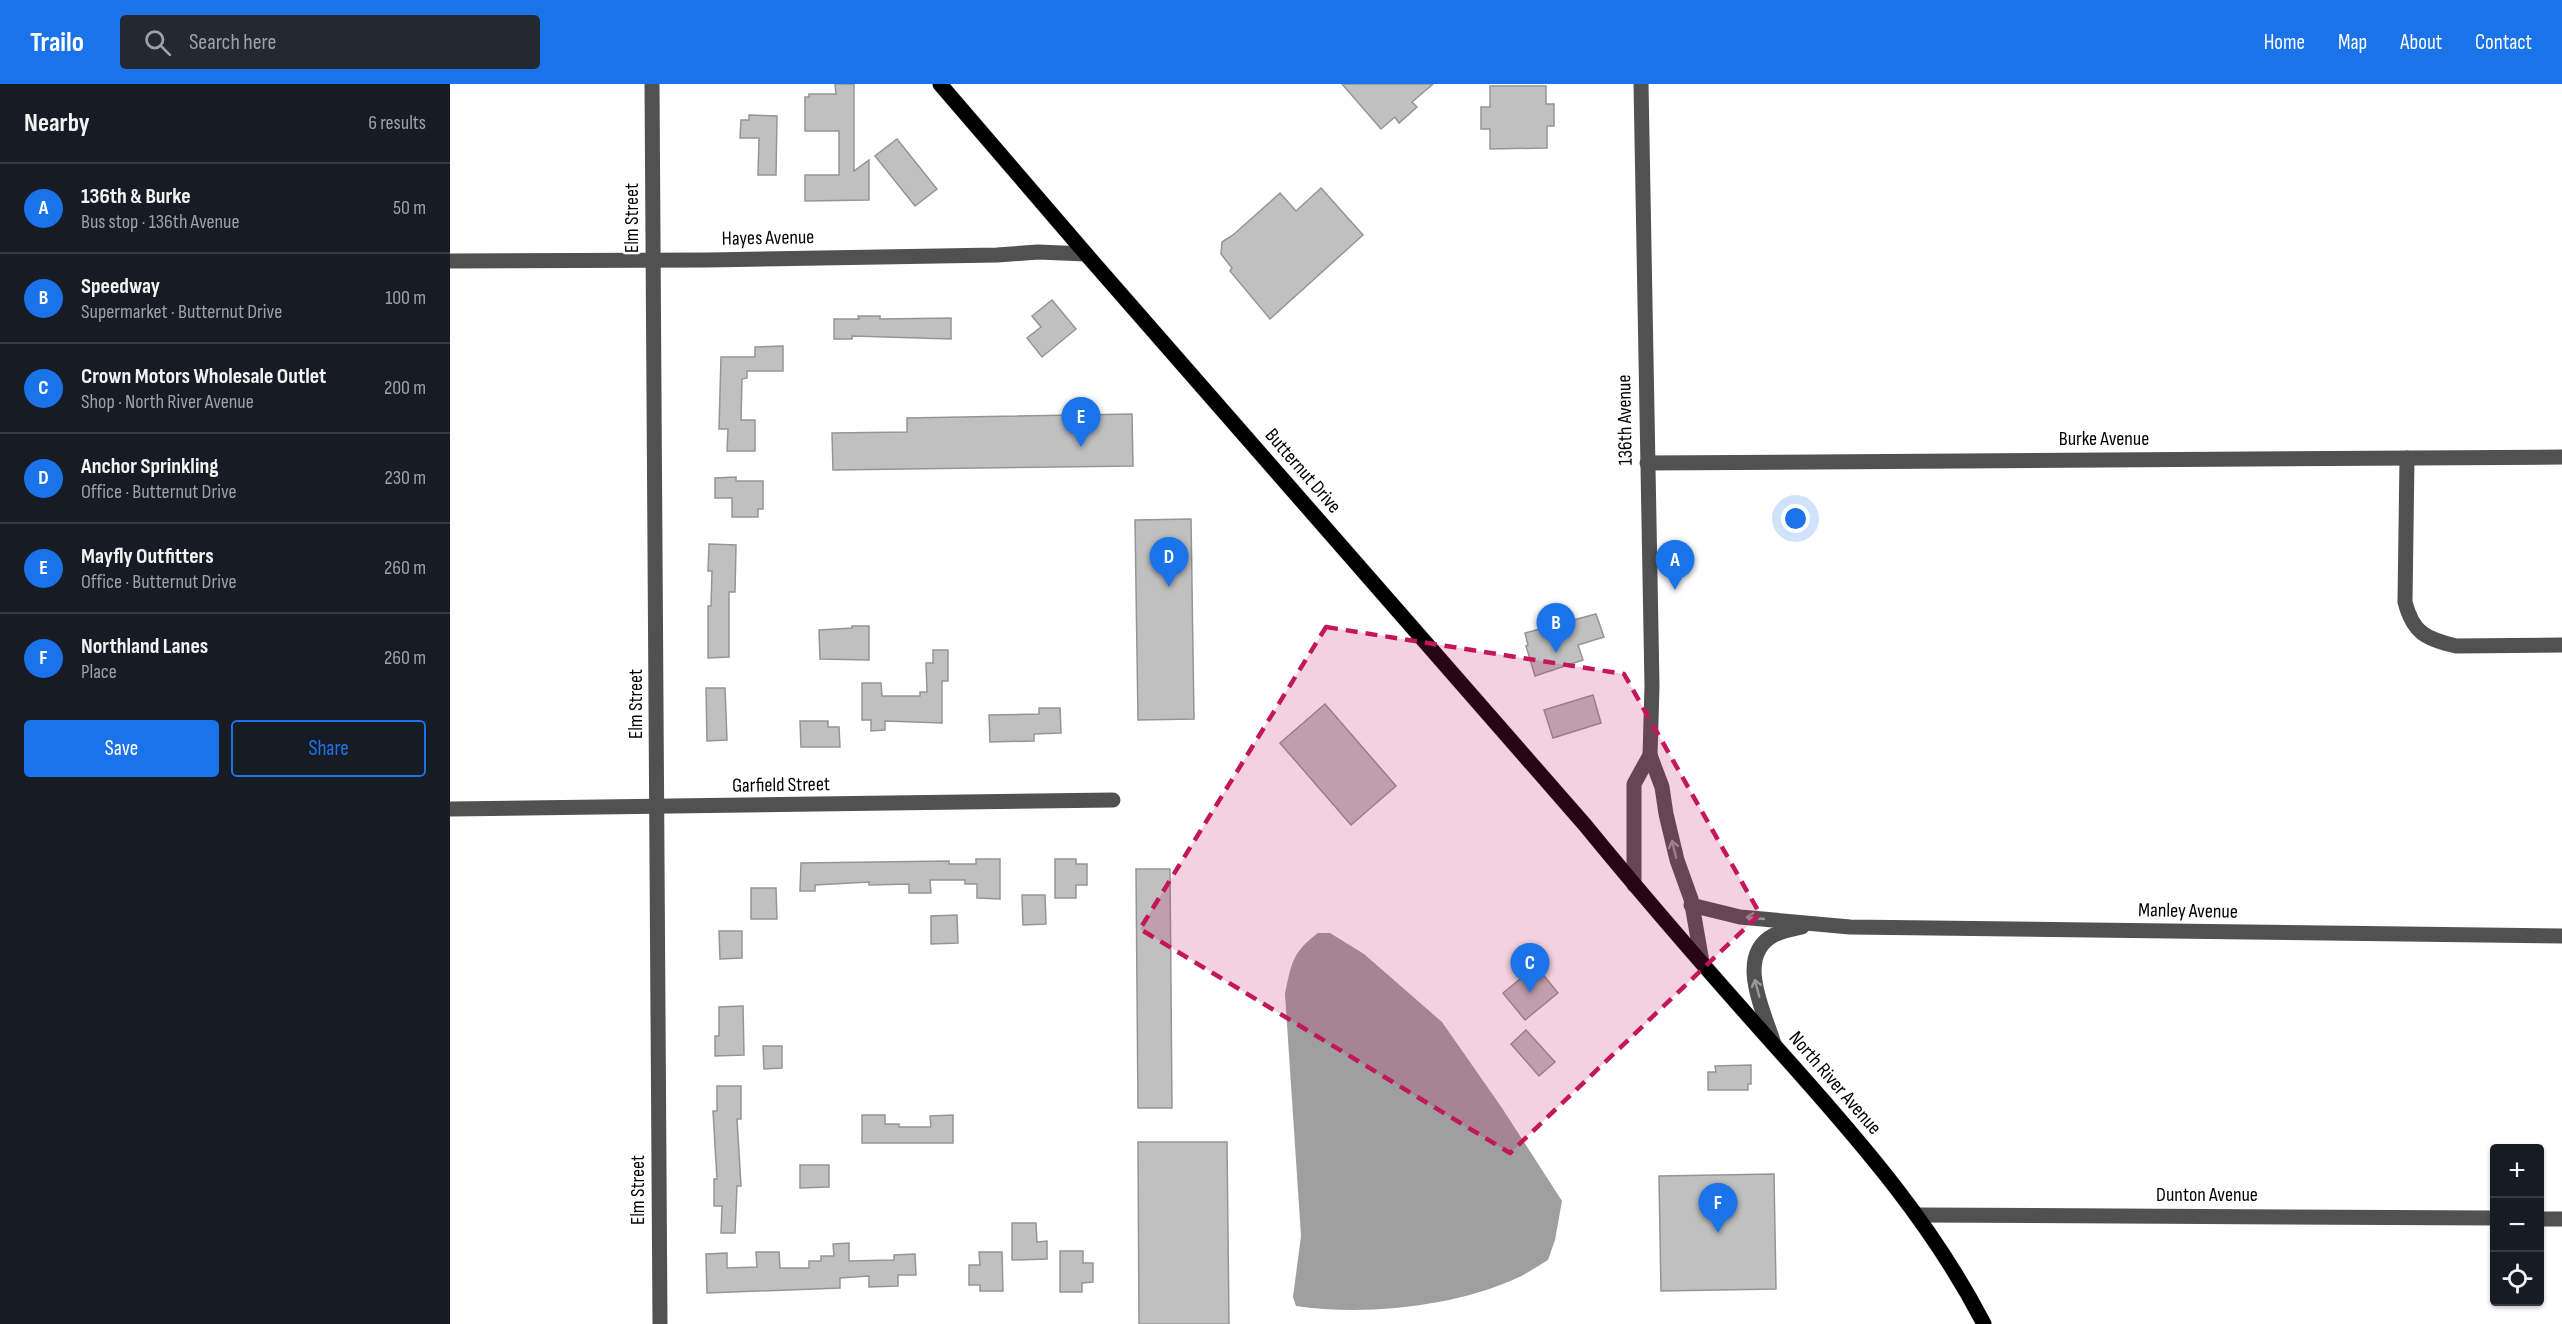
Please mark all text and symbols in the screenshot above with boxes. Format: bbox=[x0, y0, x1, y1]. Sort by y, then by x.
search box bbox=[120, 15, 540, 69]
text: Trailo bbox=[30, 26, 84, 59]
icon: search bbox=[141, 26, 174, 59]
text: Search here bbox=[189, 29, 276, 56]
text: Home bbox=[2264, 30, 2305, 55]
text: Map bbox=[2338, 30, 2367, 55]
text: About bbox=[2400, 30, 2442, 55]
text: Contact bbox=[2475, 30, 2532, 55]
text: Nearby bbox=[24, 108, 90, 139]
text: 6 results bbox=[368, 111, 426, 135]
text: 136th & Burke bbox=[81, 183, 191, 210]
street label: Elm Street bbox=[620, 183, 644, 253]
text: A bbox=[39, 196, 48, 220]
text: 50 m bbox=[393, 196, 426, 220]
text: Bus stop · 136th Avenue bbox=[81, 210, 240, 234]
street label: Hayes Avenue bbox=[722, 225, 814, 251]
text: Speedway bbox=[81, 273, 160, 300]
text: B bbox=[39, 286, 48, 310]
text: 100 m bbox=[385, 286, 426, 310]
text: Supermarket · Butternut Drive bbox=[81, 300, 282, 324]
text: Crown Motors Wholesale Outlet bbox=[81, 363, 326, 390]
street label: 136th Avenue bbox=[1612, 374, 1638, 466]
text: C bbox=[38, 376, 49, 400]
text: 200 m bbox=[384, 376, 426, 400]
text: Shop · North River Avenue bbox=[81, 390, 254, 414]
pin: E bbox=[1062, 398, 1100, 447]
street label: Butternut Drive bbox=[1260, 424, 1346, 518]
street label: Burke Avenue bbox=[2059, 427, 2149, 451]
text: Anchor Sprinkling bbox=[81, 453, 219, 480]
text: D bbox=[38, 466, 49, 490]
text: 230 m bbox=[384, 466, 426, 490]
text: Office · Butternut Drive bbox=[81, 480, 237, 504]
your location bbox=[1781, 504, 1810, 533]
pin: D bbox=[1150, 538, 1188, 587]
pin: A bbox=[1656, 540, 1694, 590]
text: Mayfly Outfitters bbox=[81, 543, 214, 570]
text: E bbox=[39, 556, 48, 580]
text: 260 m bbox=[384, 556, 426, 580]
text: Office · Butternut Drive bbox=[81, 570, 237, 594]
pin: B bbox=[1536, 604, 1576, 653]
text: Northland Lanes bbox=[81, 633, 208, 660]
text: F bbox=[39, 646, 48, 670]
text: 260 m bbox=[384, 646, 426, 670]
text: Place bbox=[81, 660, 117, 684]
street label: Elm Street bbox=[624, 669, 648, 739]
button: Save bbox=[24, 720, 219, 777]
button: Share bbox=[231, 720, 426, 777]
street label: Garfield Street bbox=[732, 772, 830, 798]
one-way arrow bbox=[1668, 839, 1680, 858]
street label: Manley Avenue bbox=[2138, 898, 2238, 924]
one-way arrow bbox=[1746, 912, 1766, 923]
pin: C bbox=[1510, 944, 1550, 993]
one-way arrow bbox=[1751, 979, 1763, 998]
street label: North River Avenue bbox=[1784, 1027, 1886, 1139]
map controls bbox=[2490, 1144, 2544, 1306]
button: + bbox=[2490, 1144, 2544, 1198]
street label: Elm Street bbox=[626, 1155, 650, 1225]
street label: Dunton Avenue bbox=[2156, 1183, 2258, 1207]
pin: F bbox=[1698, 1184, 1738, 1233]
button: − bbox=[2490, 1198, 2544, 1252]
button: locate bbox=[2490, 1252, 2544, 1306]

